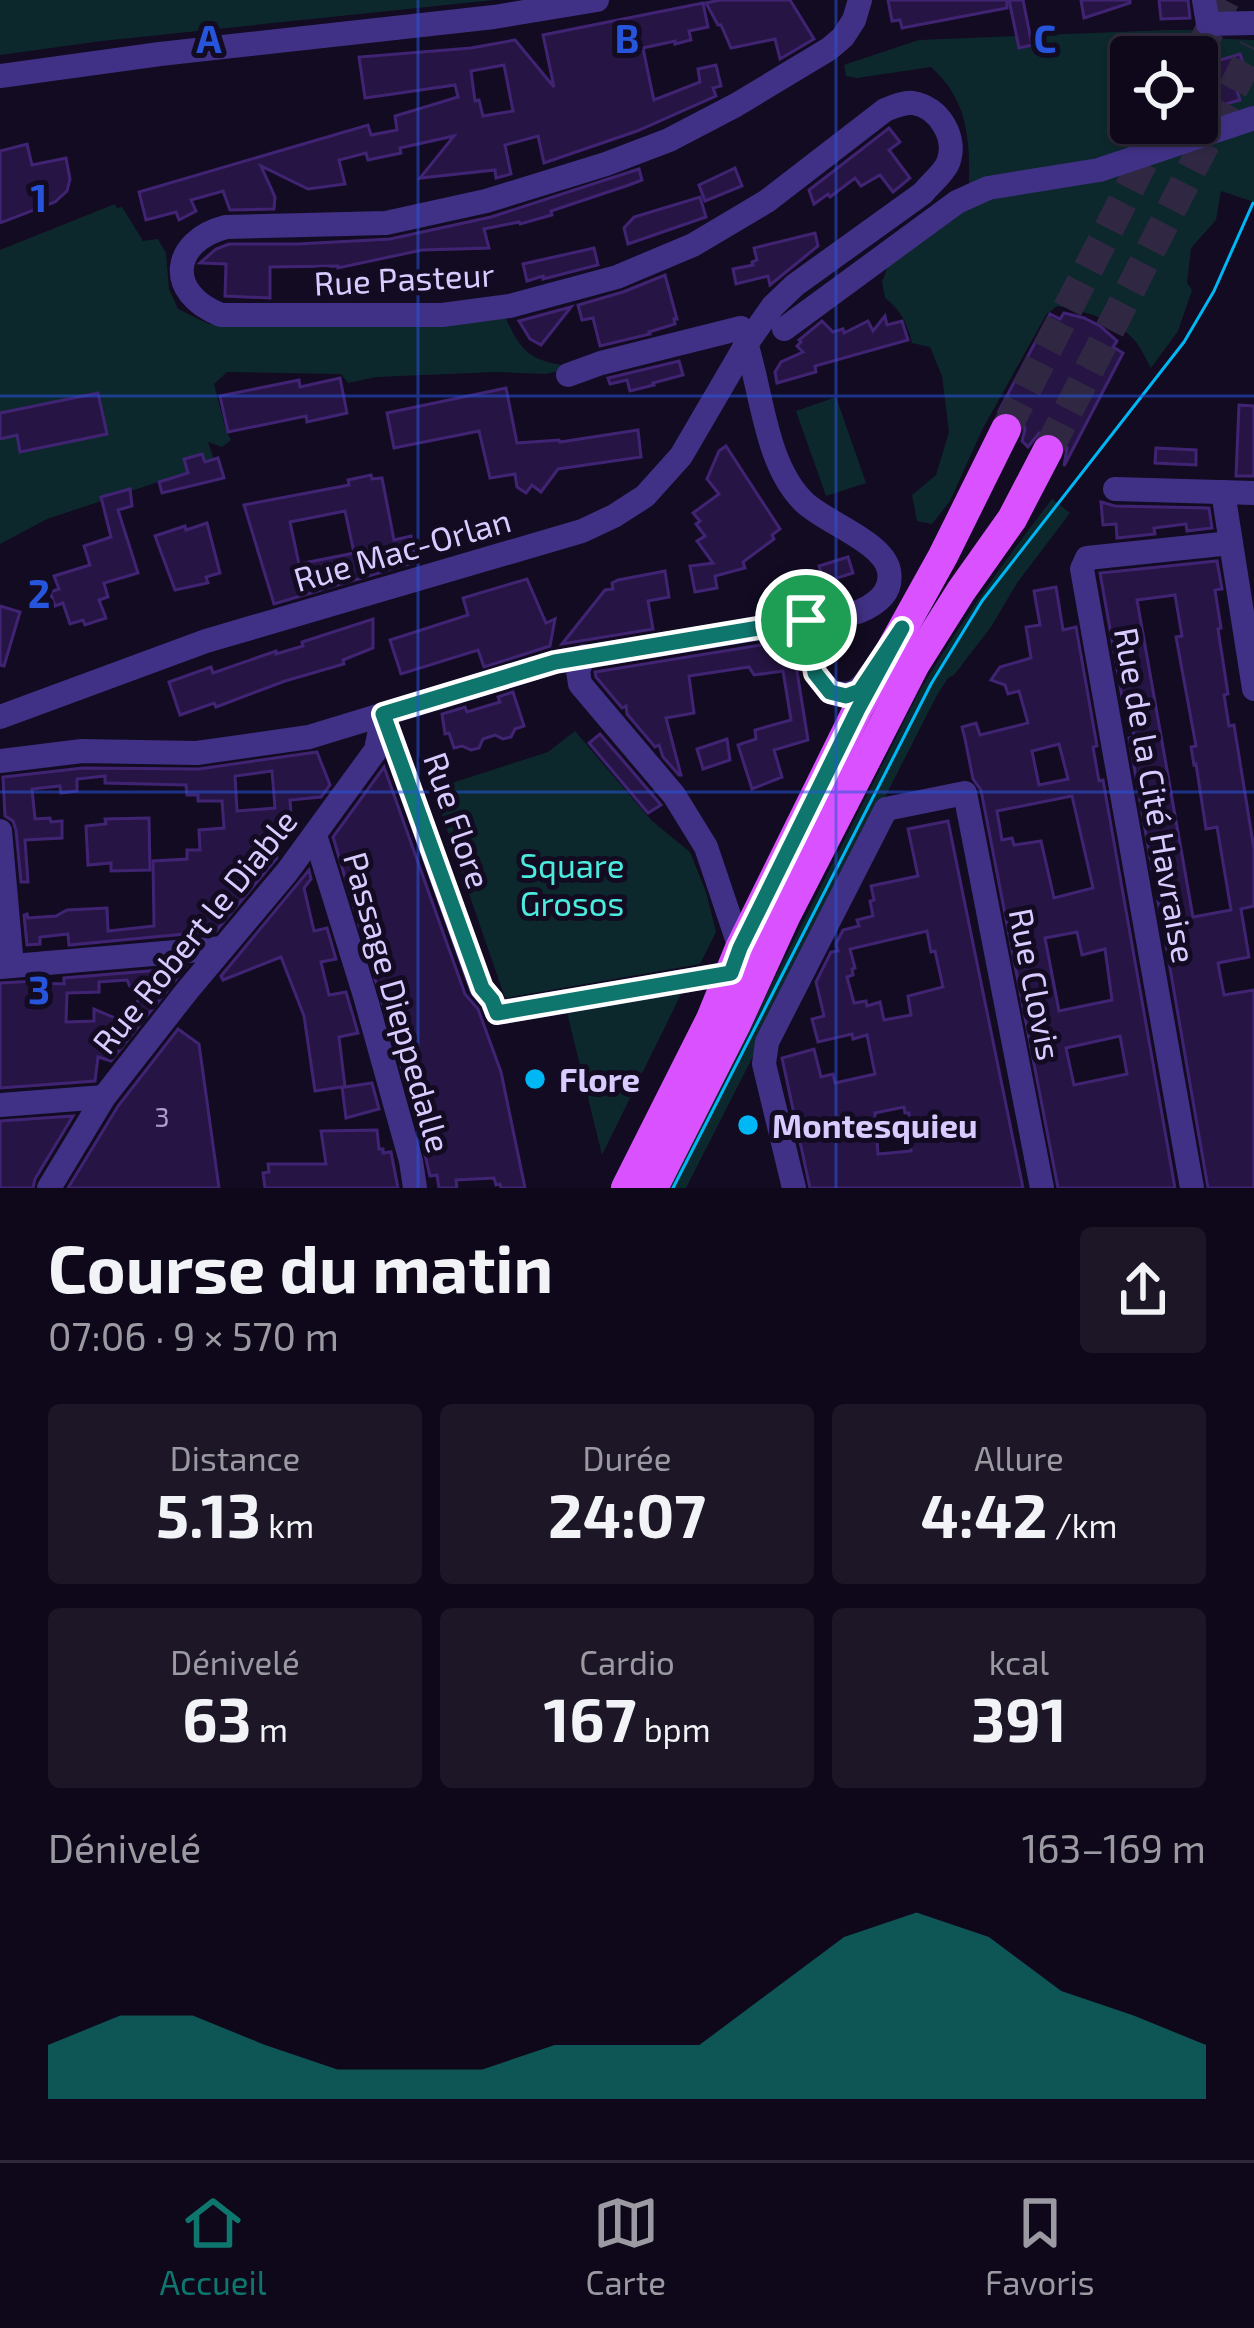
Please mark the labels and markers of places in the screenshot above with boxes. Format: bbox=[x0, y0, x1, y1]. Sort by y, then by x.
pin bbox=[755, 569, 857, 671]
place label: Flore bbox=[559, 1059, 640, 1099]
marker: Flore bbox=[522, 1066, 548, 1092]
place label: Montesquieu bbox=[772, 1105, 978, 1145]
marker: Montesquieu bbox=[735, 1112, 761, 1138]

